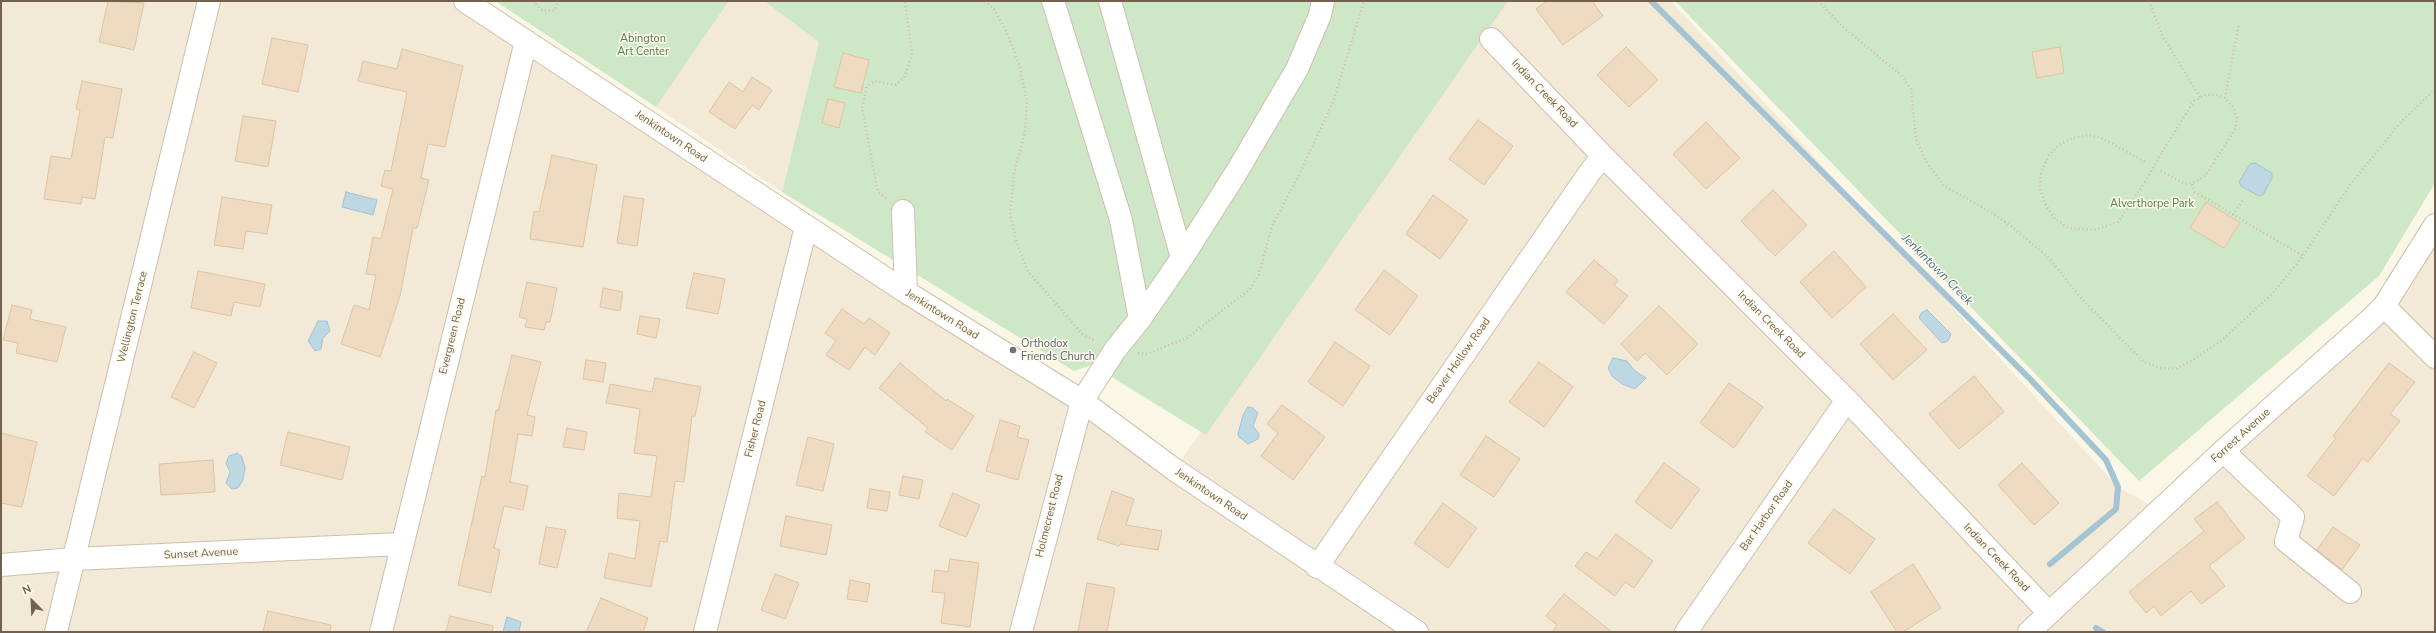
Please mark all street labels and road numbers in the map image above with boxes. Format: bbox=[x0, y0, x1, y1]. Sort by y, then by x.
street label: Indian Creek Road bbox=[1508, 57, 1580, 131]
street label: Jenkintown Road bbox=[633, 108, 709, 166]
street label: Wellington Terrace bbox=[115, 270, 151, 364]
street label: Jenkintown Road bbox=[903, 287, 981, 343]
street label: Indian Creek Road bbox=[1735, 289, 1807, 361]
street label: Evergreen Road bbox=[437, 296, 469, 376]
street label: Beaver Hollow Road bbox=[1424, 315, 1494, 407]
street label: Fisher Road bbox=[743, 399, 769, 459]
street label: Forrest Avenue bbox=[2209, 406, 2273, 466]
street label: Jenkintown Road bbox=[1173, 466, 1249, 524]
street label: Holmecrest Road bbox=[1033, 473, 1067, 559]
street label: Bar Harbor Road bbox=[1738, 478, 1796, 554]
street label: Indian Creek Road bbox=[1960, 521, 2032, 595]
street label: Sunset Avenue bbox=[163, 545, 239, 563]

